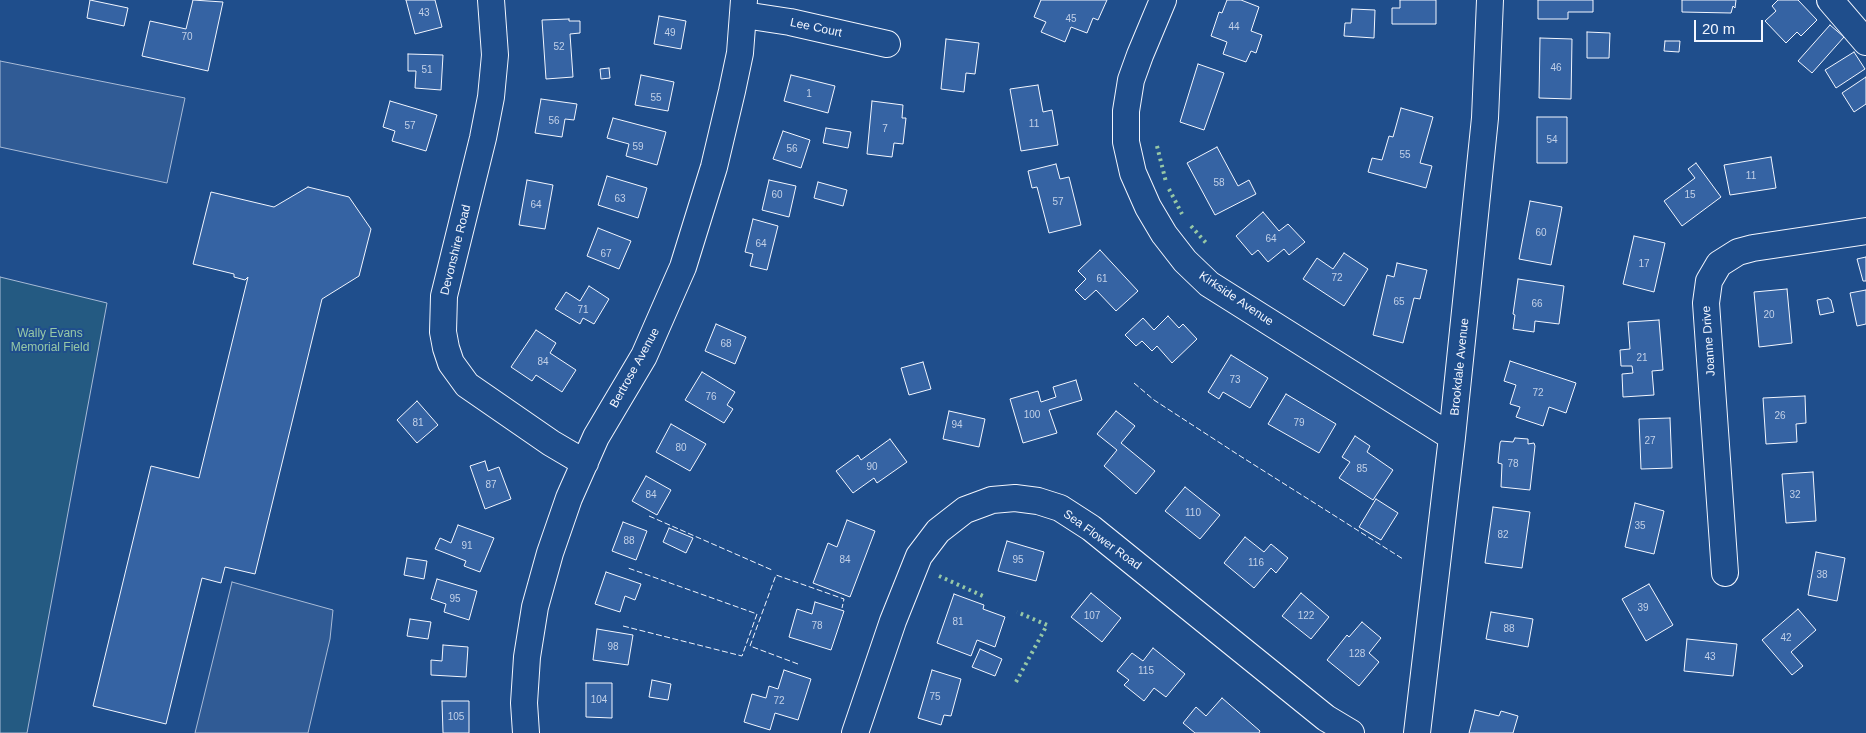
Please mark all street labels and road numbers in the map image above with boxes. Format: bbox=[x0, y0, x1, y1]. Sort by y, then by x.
street label: Lee Court bbox=[789, 15, 843, 41]
street label: Devonshire Road bbox=[438, 203, 474, 297]
street label: Kirkside Avenue bbox=[1196, 269, 1276, 329]
street label: Joanne Drive bbox=[1699, 305, 1719, 377]
street label: Brookdale Avenue bbox=[1448, 318, 1472, 416]
street label: Bertrose Avenue bbox=[607, 326, 663, 410]
street label: Sea Flower Road bbox=[1060, 507, 1144, 573]

